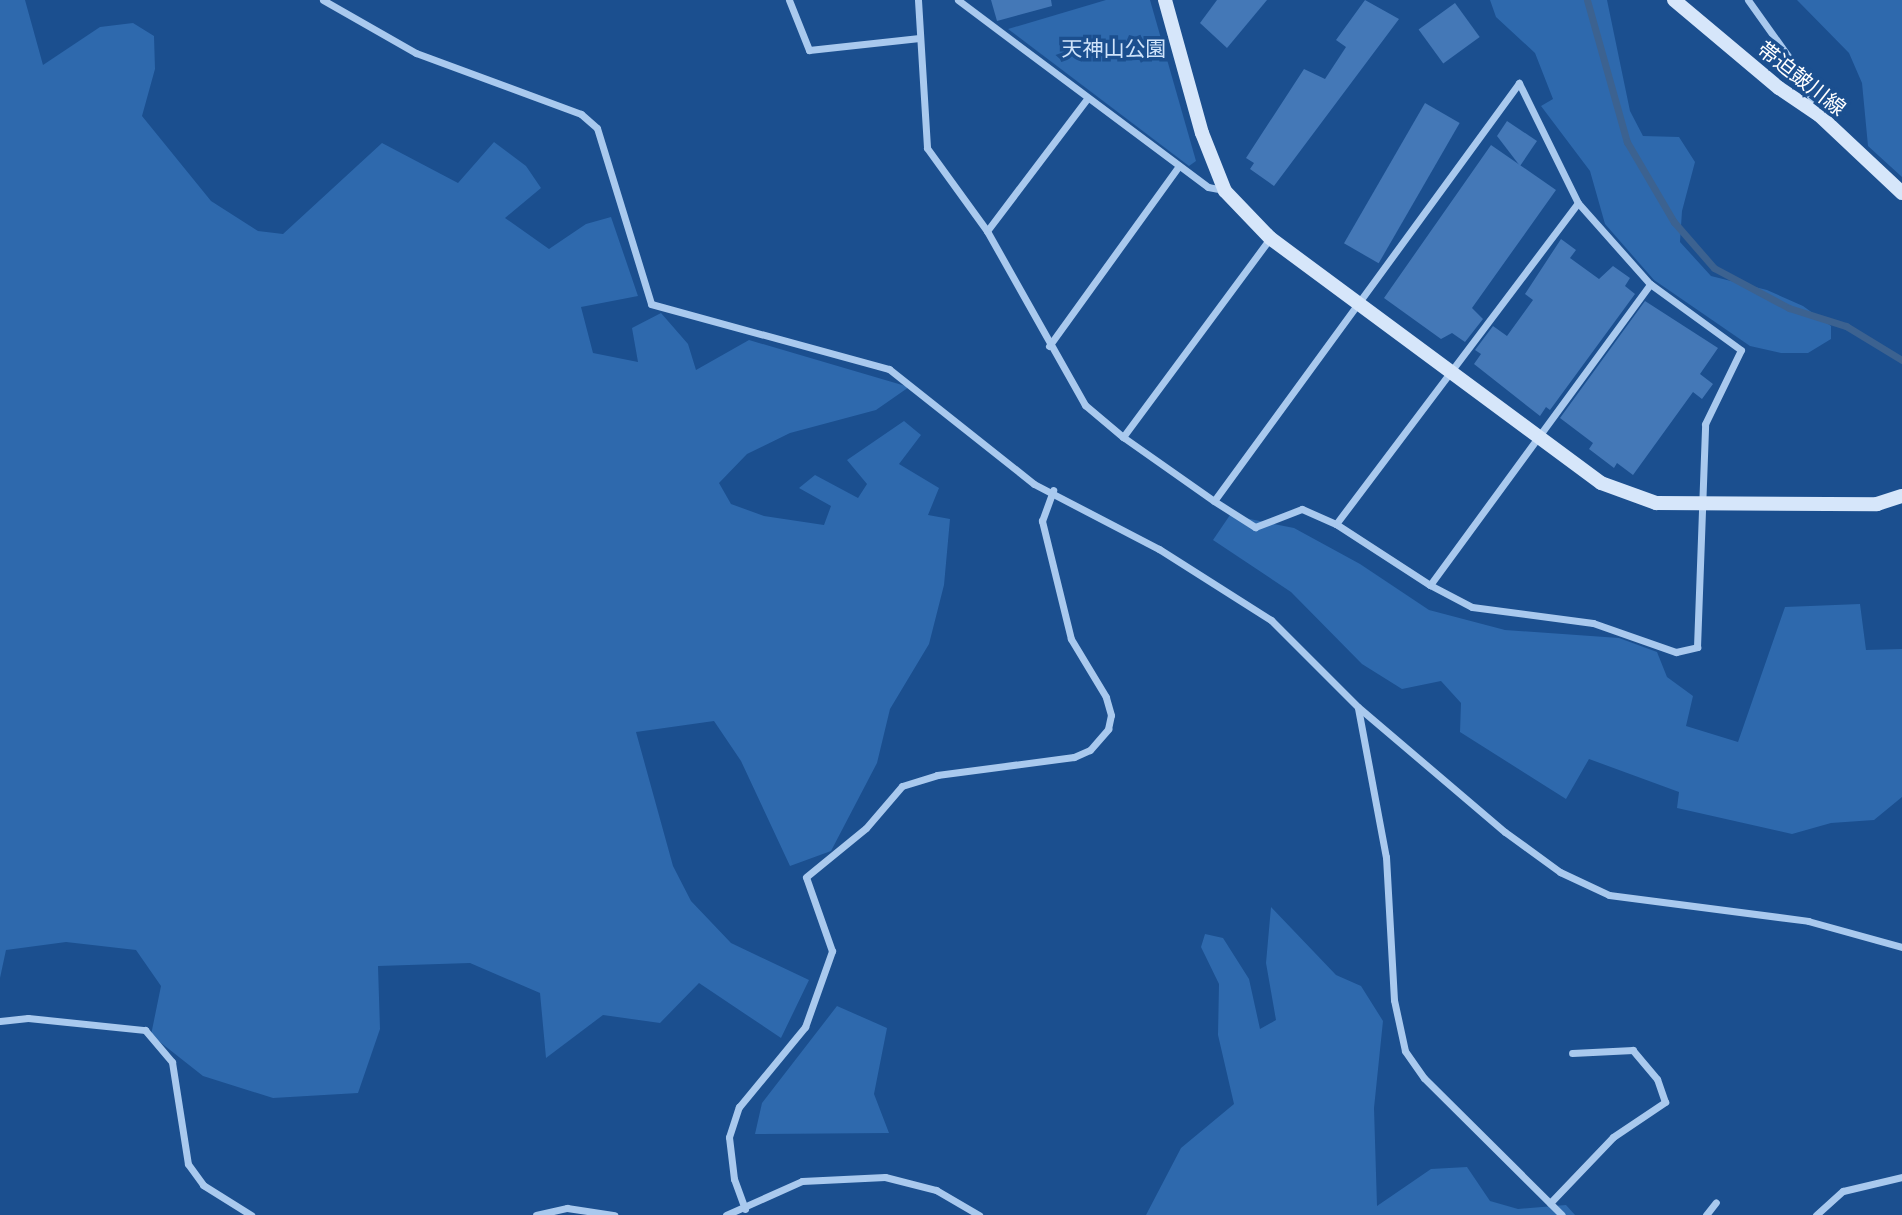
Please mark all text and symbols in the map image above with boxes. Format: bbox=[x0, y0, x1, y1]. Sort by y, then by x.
park label: 天神山公園 bbox=[1062, 35, 1166, 61]
street label: 帯迫皷川線 bbox=[1753, 36, 1851, 120]

